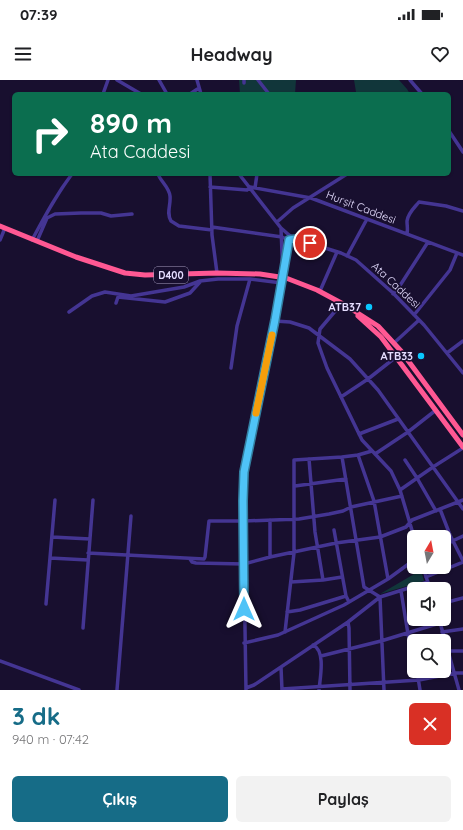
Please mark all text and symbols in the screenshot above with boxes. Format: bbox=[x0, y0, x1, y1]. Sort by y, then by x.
text: 07:39 bbox=[20, 5, 58, 24]
icon: menu bbox=[12, 43, 34, 65]
text: Headway bbox=[190, 43, 273, 66]
icon: heart bbox=[429, 43, 451, 65]
text: 890 m bbox=[90, 105, 172, 140]
icon: right bbox=[24, 108, 76, 160]
text: Ata Caddesi bbox=[90, 140, 190, 163]
street label: Hurşit Caddesi bbox=[324, 187, 398, 227]
pin bbox=[293, 226, 327, 260]
icon: arrive bbox=[299, 232, 321, 254]
street label: Ata Caddesi bbox=[369, 259, 423, 311]
road number: D400 bbox=[154, 267, 188, 283]
place label: ATB37 bbox=[328, 300, 361, 314]
marker: ATB37 bbox=[364, 302, 374, 312]
place label: ATB33 bbox=[381, 349, 413, 363]
marker: ATB33 bbox=[416, 351, 426, 361]
north arrow bbox=[407, 530, 451, 574]
map controls bbox=[407, 530, 451, 678]
button: sound bbox=[407, 582, 451, 626]
position arrow bbox=[223, 588, 265, 630]
button: search bbox=[407, 634, 451, 678]
text: 3 dk bbox=[12, 701, 60, 731]
button: close bbox=[409, 703, 451, 745]
text: 940 m · 07:42 bbox=[12, 731, 89, 747]
button: Çıkış bbox=[12, 776, 228, 822]
button: Paylaş bbox=[236, 776, 451, 822]

